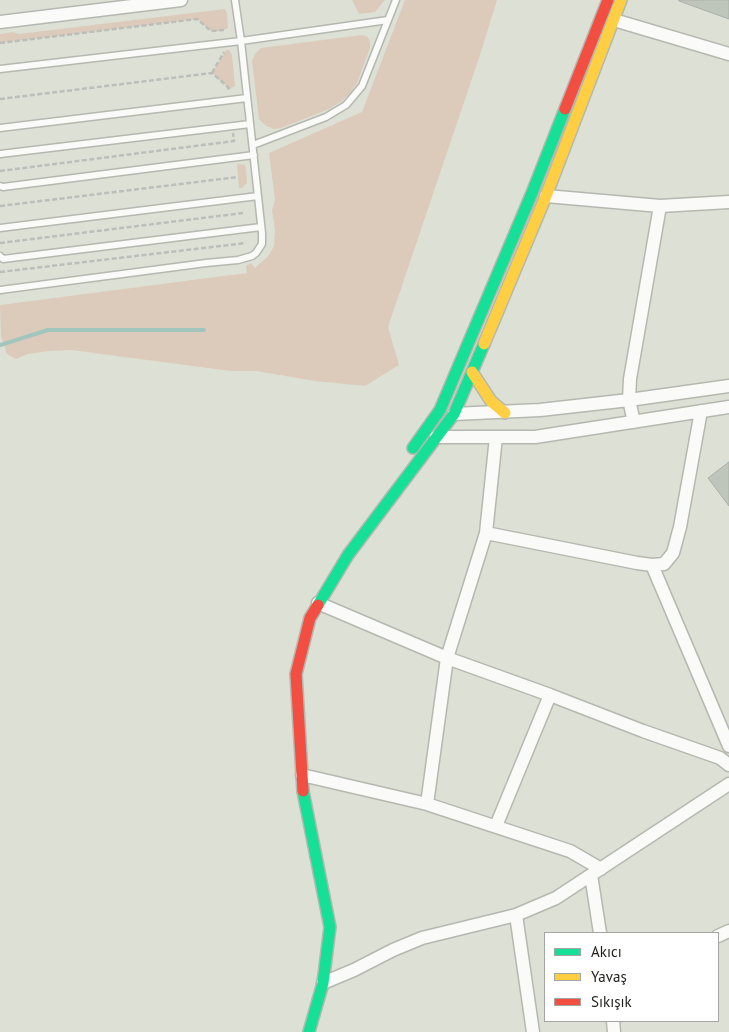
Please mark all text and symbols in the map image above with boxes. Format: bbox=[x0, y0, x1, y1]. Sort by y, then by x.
legend bbox=[544, 932, 719, 1022]
text: Akıcı bbox=[591, 942, 622, 961]
text: Yavaş bbox=[591, 967, 627, 986]
text: Sıkışık bbox=[591, 992, 632, 1011]

